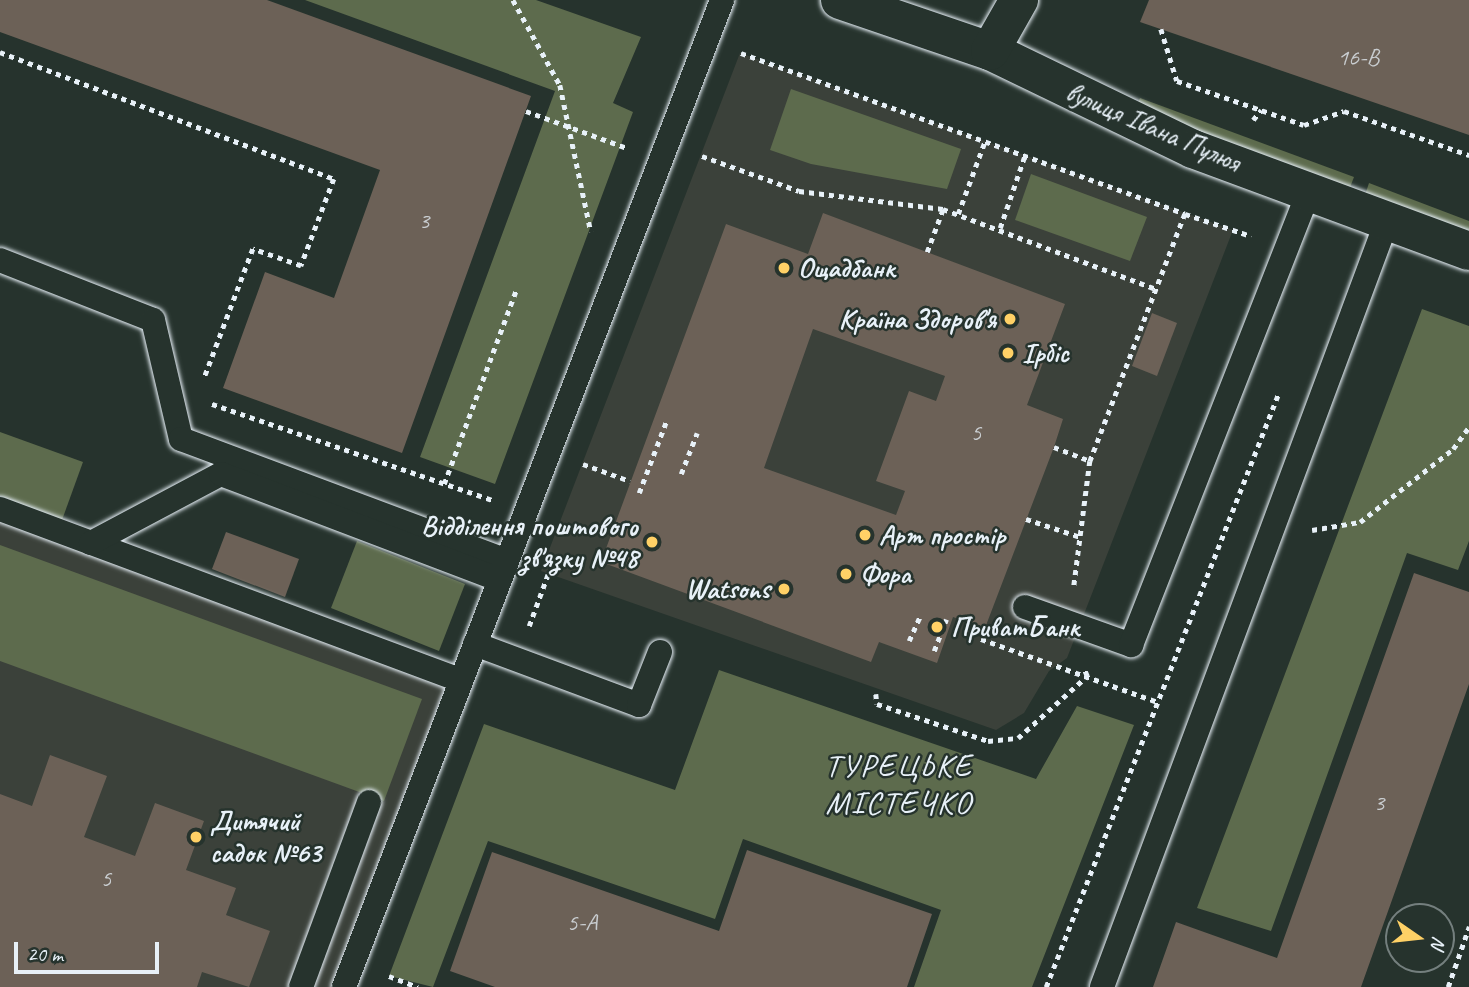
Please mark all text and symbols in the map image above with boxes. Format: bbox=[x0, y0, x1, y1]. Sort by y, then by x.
house number: 16-В bbox=[1337, 44, 1379, 72]
street label: вулиця Івана Пулюя bbox=[1060, 75, 1246, 179]
house number: 3 bbox=[419, 207, 429, 235]
place label: Ощадбанк bbox=[798, 251, 895, 285]
marker: Ощадбанк bbox=[776, 260, 792, 276]
place label: Країна Здоров'я bbox=[839, 302, 996, 336]
marker: Країна Здоров'я bbox=[1002, 311, 1018, 327]
place label: Ірбіс bbox=[1022, 336, 1069, 370]
marker: Ірбіс bbox=[1000, 345, 1016, 361]
house number: 5 bbox=[971, 419, 981, 447]
place label: Відділення поштового зв'язку №48 bbox=[422, 509, 638, 575]
place label: Арт простір bbox=[879, 518, 1005, 552]
marker: Арт простір bbox=[857, 527, 873, 543]
marker: Відділення поштового зв'язку №48 bbox=[644, 534, 660, 550]
place label: Фора bbox=[860, 557, 911, 591]
marker: Фора bbox=[838, 566, 854, 582]
place label: Watsons bbox=[685, 572, 770, 606]
marker: Watsons bbox=[776, 581, 792, 597]
place label: ПриватБанк bbox=[951, 610, 1080, 644]
marker: ПриватБанк bbox=[929, 619, 945, 635]
district label: ТУРЕЦЬКЕ МІСТЕЧКО bbox=[826, 748, 972, 823]
house number: 3 bbox=[1374, 789, 1384, 817]
place label: Дитячий садок №63 bbox=[210, 804, 321, 870]
marker: Дитячий садок №63 bbox=[188, 829, 204, 845]
house number: 5 bbox=[101, 865, 111, 893]
north arrow bbox=[1385, 903, 1455, 973]
house number: 5-А bbox=[567, 909, 597, 937]
scale bar bbox=[18, 928, 163, 972]
text: N bbox=[1425, 934, 1452, 951]
text: 20 m bbox=[27, 941, 63, 967]

